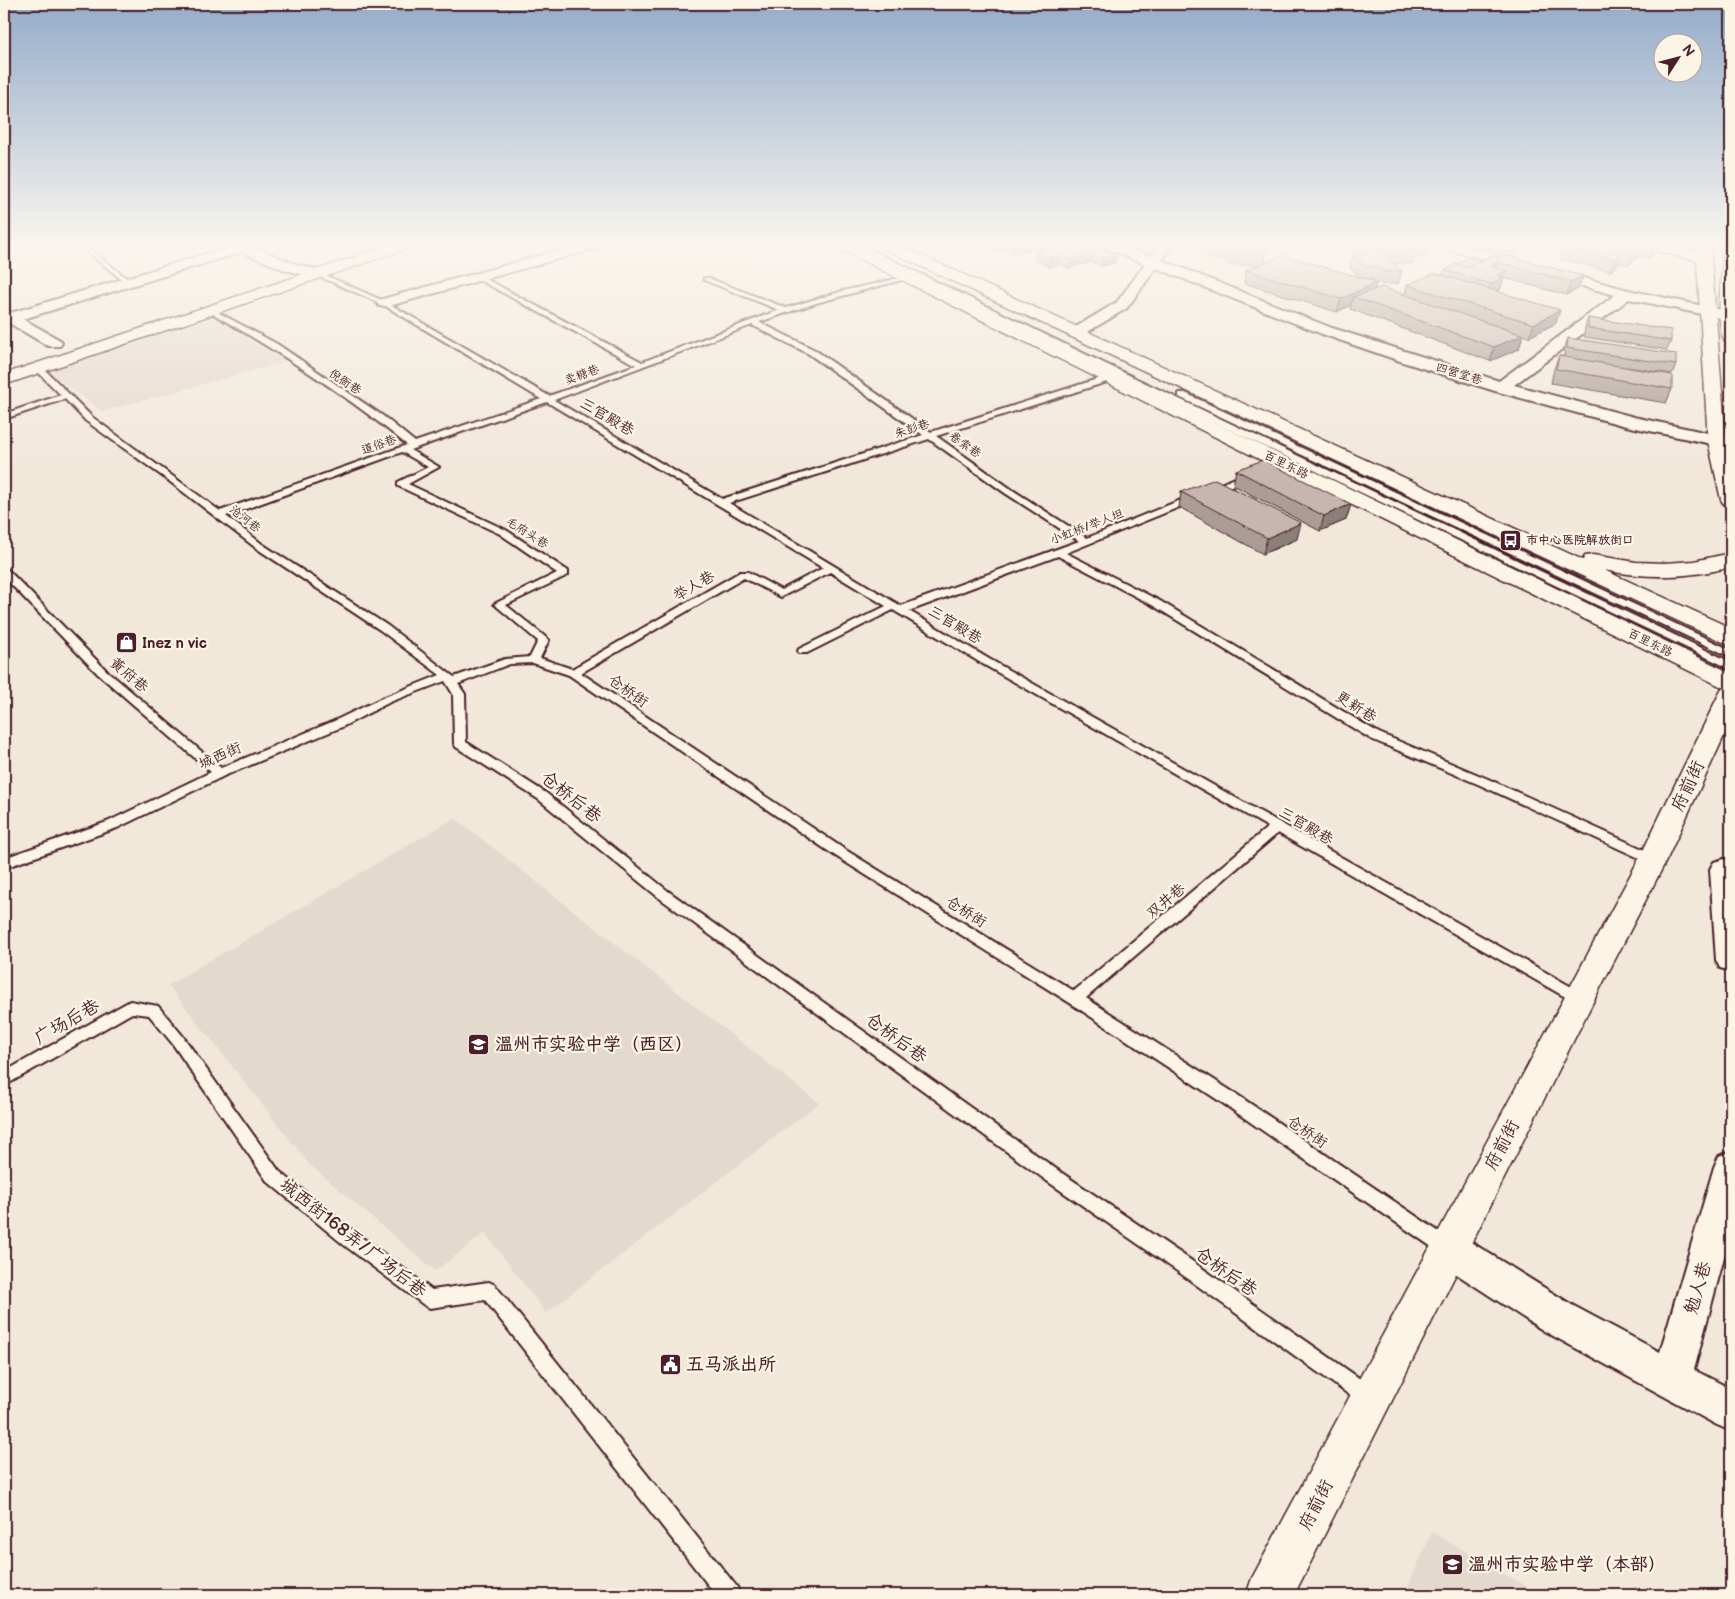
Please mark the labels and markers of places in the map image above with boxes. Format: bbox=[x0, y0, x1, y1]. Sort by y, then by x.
bus stop icon: 市中心医院解放街口 bbox=[1498, 528, 1522, 552]
place label: 市中心医院解放街口 bbox=[1526, 533, 1634, 548]
shop icon: Inez n vic bbox=[114, 631, 138, 655]
place label: Inez n vic bbox=[142, 634, 207, 653]
school or university icon: 温州市实验中学（西区） bbox=[467, 1032, 491, 1056]
place label: 温州市实验中学（西区） bbox=[495, 1034, 693, 1055]
public building icon: 五马派出所 bbox=[658, 1352, 682, 1376]
place label: 五马派出所 bbox=[686, 1354, 776, 1375]
school or university icon: 温州市实验中学（本部） bbox=[1440, 1552, 1464, 1576]
place label: 温州市实验中学（本部） bbox=[1468, 1554, 1666, 1575]

